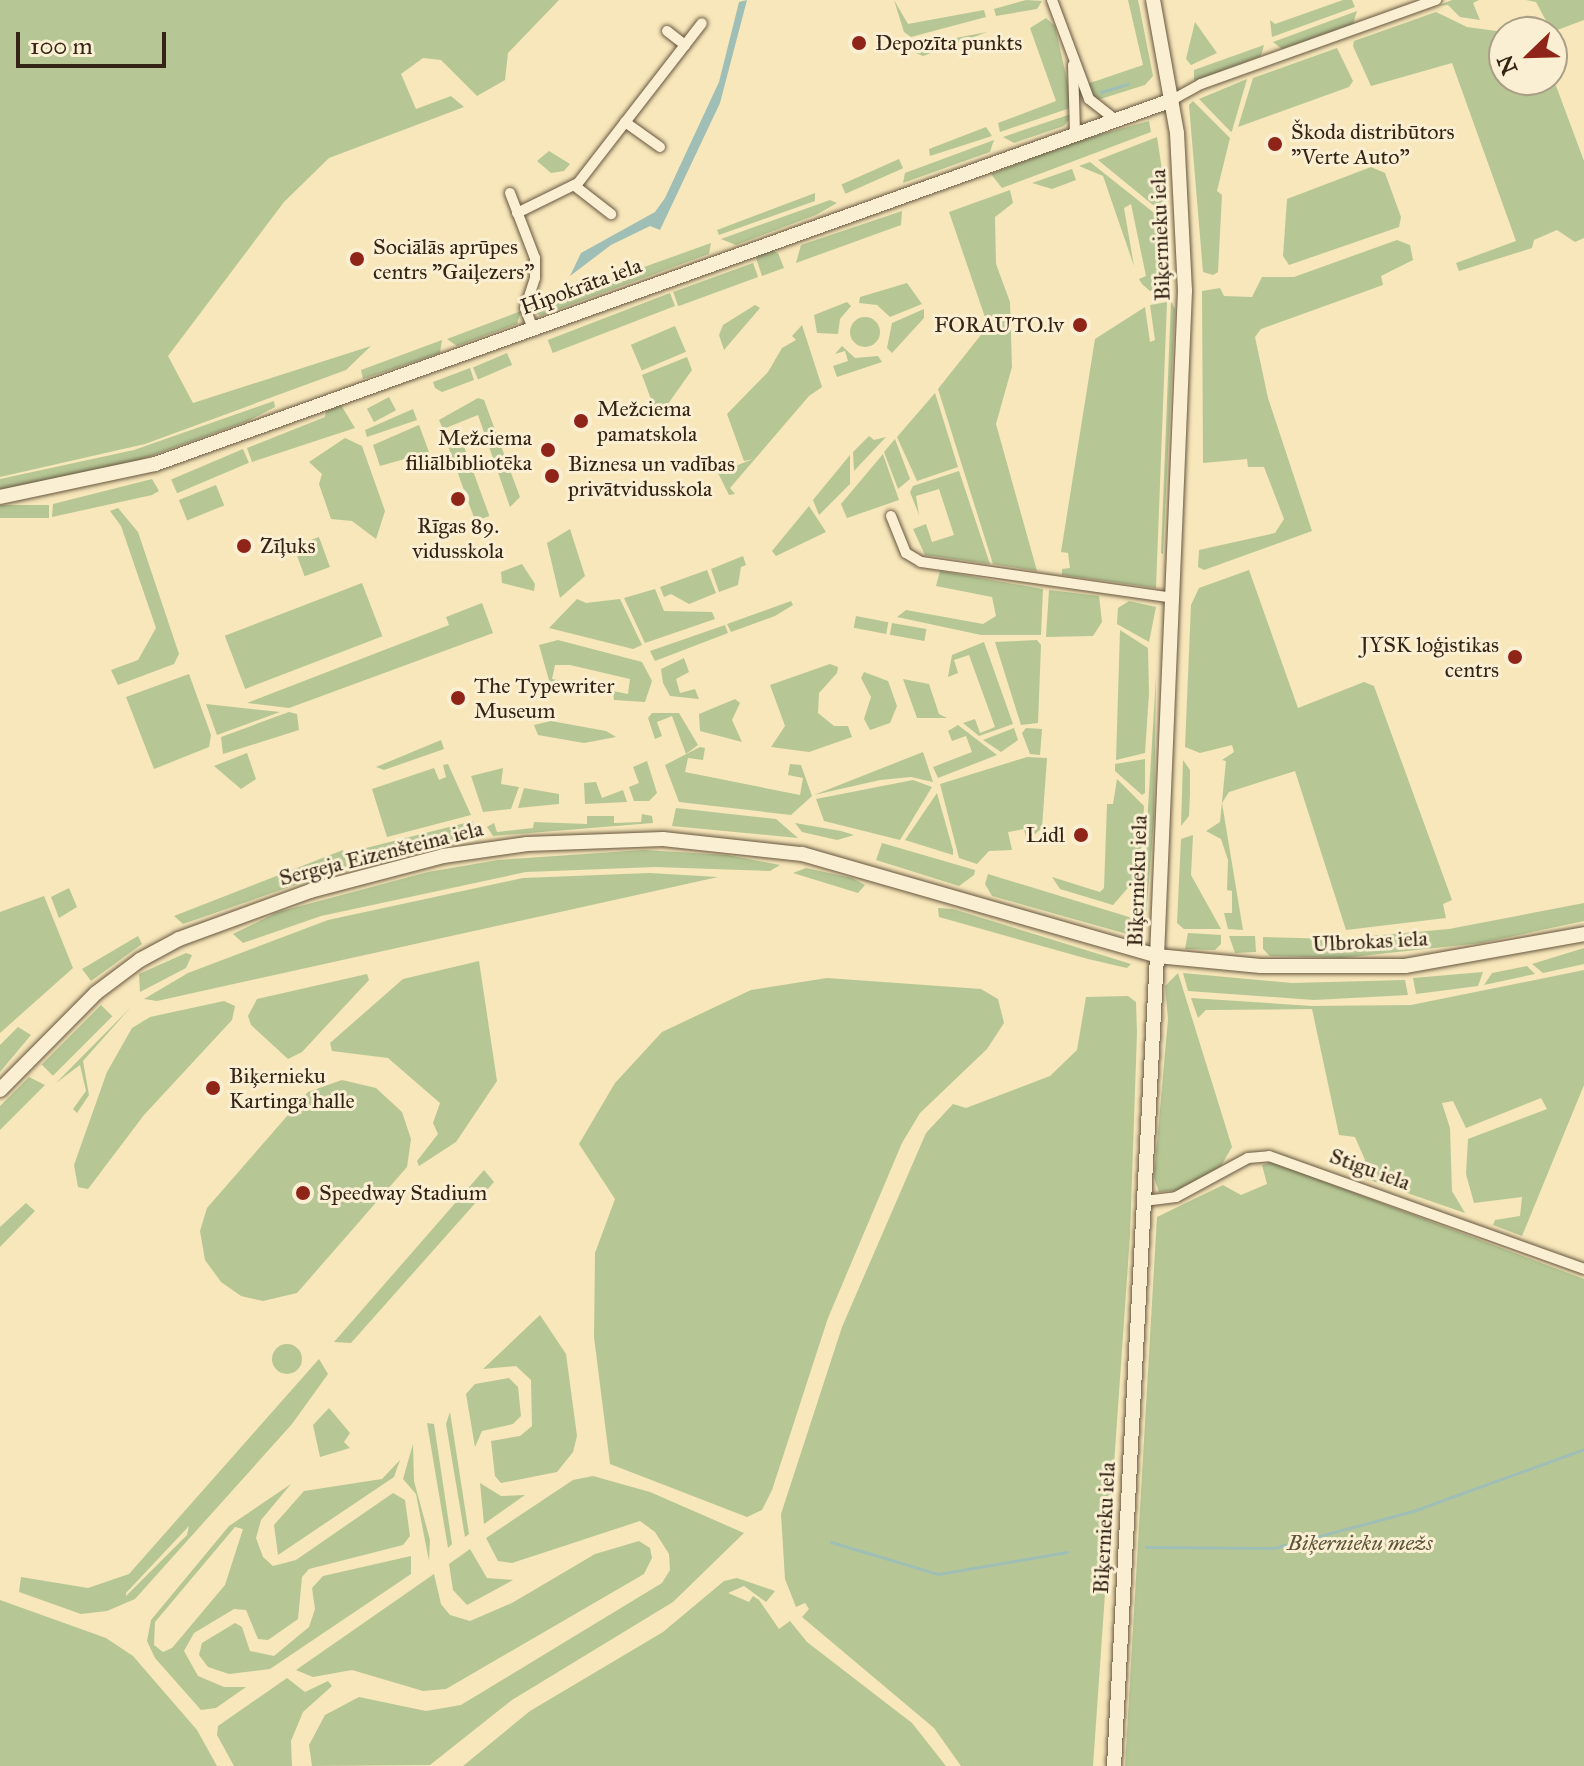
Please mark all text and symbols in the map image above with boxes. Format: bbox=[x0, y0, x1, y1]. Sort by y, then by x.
scale bar bbox=[20, 16, 170, 66]
north arrow bbox=[1488, 16, 1568, 96]
place label: Depozīta punkts bbox=[875, 30, 1022, 56]
text: 100 m bbox=[30, 31, 93, 61]
marker: Depozīta punkts bbox=[850, 34, 868, 52]
text: N bbox=[1491, 51, 1523, 79]
place label: Škoda distribūtors "Verte Auto" bbox=[1291, 118, 1455, 170]
marker: Škoda distribūtors "Verte Auto" bbox=[1266, 135, 1284, 153]
street label: Biķernieku iela bbox=[1145, 169, 1175, 301]
place label: Sociālās aprūpes centrs "Gaiļezers" bbox=[373, 233, 535, 284]
marker: Sociālās aprūpes centrs "Gaiļezers" bbox=[348, 250, 366, 268]
street label: Hipokrāta iela bbox=[517, 252, 645, 320]
place label: FORAUTO.lv bbox=[934, 312, 1064, 338]
marker: FORAUTO.lv bbox=[1071, 316, 1089, 334]
place label: Mežciema pamatskola bbox=[597, 395, 697, 446]
marker: Mežciema pamatskola bbox=[572, 412, 590, 430]
place label: Mežciema filiālbibliotēka bbox=[405, 424, 532, 476]
marker: Mežciema filiālbibliotēka bbox=[539, 441, 557, 459]
place label: Biznesa un vadības privātvidusskola bbox=[568, 450, 735, 502]
marker: Biznesa un vadības privātvidusskola bbox=[543, 467, 561, 485]
marker: Rīgas 89. vidusskola bbox=[449, 490, 467, 508]
place label: Rīgas 89. vidusskola bbox=[412, 512, 504, 564]
place label: Zīļuks bbox=[260, 533, 316, 559]
marker: Zīļuks bbox=[235, 537, 253, 555]
place label: JYSK loģistikas centrs bbox=[1360, 631, 1499, 682]
marker: JYSK loģistikas centrs bbox=[1506, 648, 1524, 666]
place label: The Typewriter Museum bbox=[474, 672, 615, 724]
marker: The Typewriter Museum bbox=[449, 689, 467, 707]
street label: Sergeja Eizenšteina iela bbox=[276, 815, 486, 891]
street label: Biķernieku iela bbox=[1122, 815, 1152, 947]
place label: Lidl bbox=[1026, 822, 1065, 848]
marker: Lidl bbox=[1072, 826, 1090, 844]
street label: Ulbrokas iela bbox=[1311, 925, 1429, 957]
place label: Biķernieku Kartinga halle bbox=[229, 1062, 355, 1114]
marker: Biķernieku Kartinga halle bbox=[204, 1079, 222, 1097]
street label: Stigu iela bbox=[1326, 1142, 1414, 1196]
place label: Speedway Stadium bbox=[319, 1180, 487, 1206]
marker: Speedway Stadium bbox=[294, 1184, 312, 1202]
street label: Biķernieku iela bbox=[1087, 1461, 1121, 1595]
park label: Biķernieku mežs bbox=[1287, 1530, 1433, 1556]

